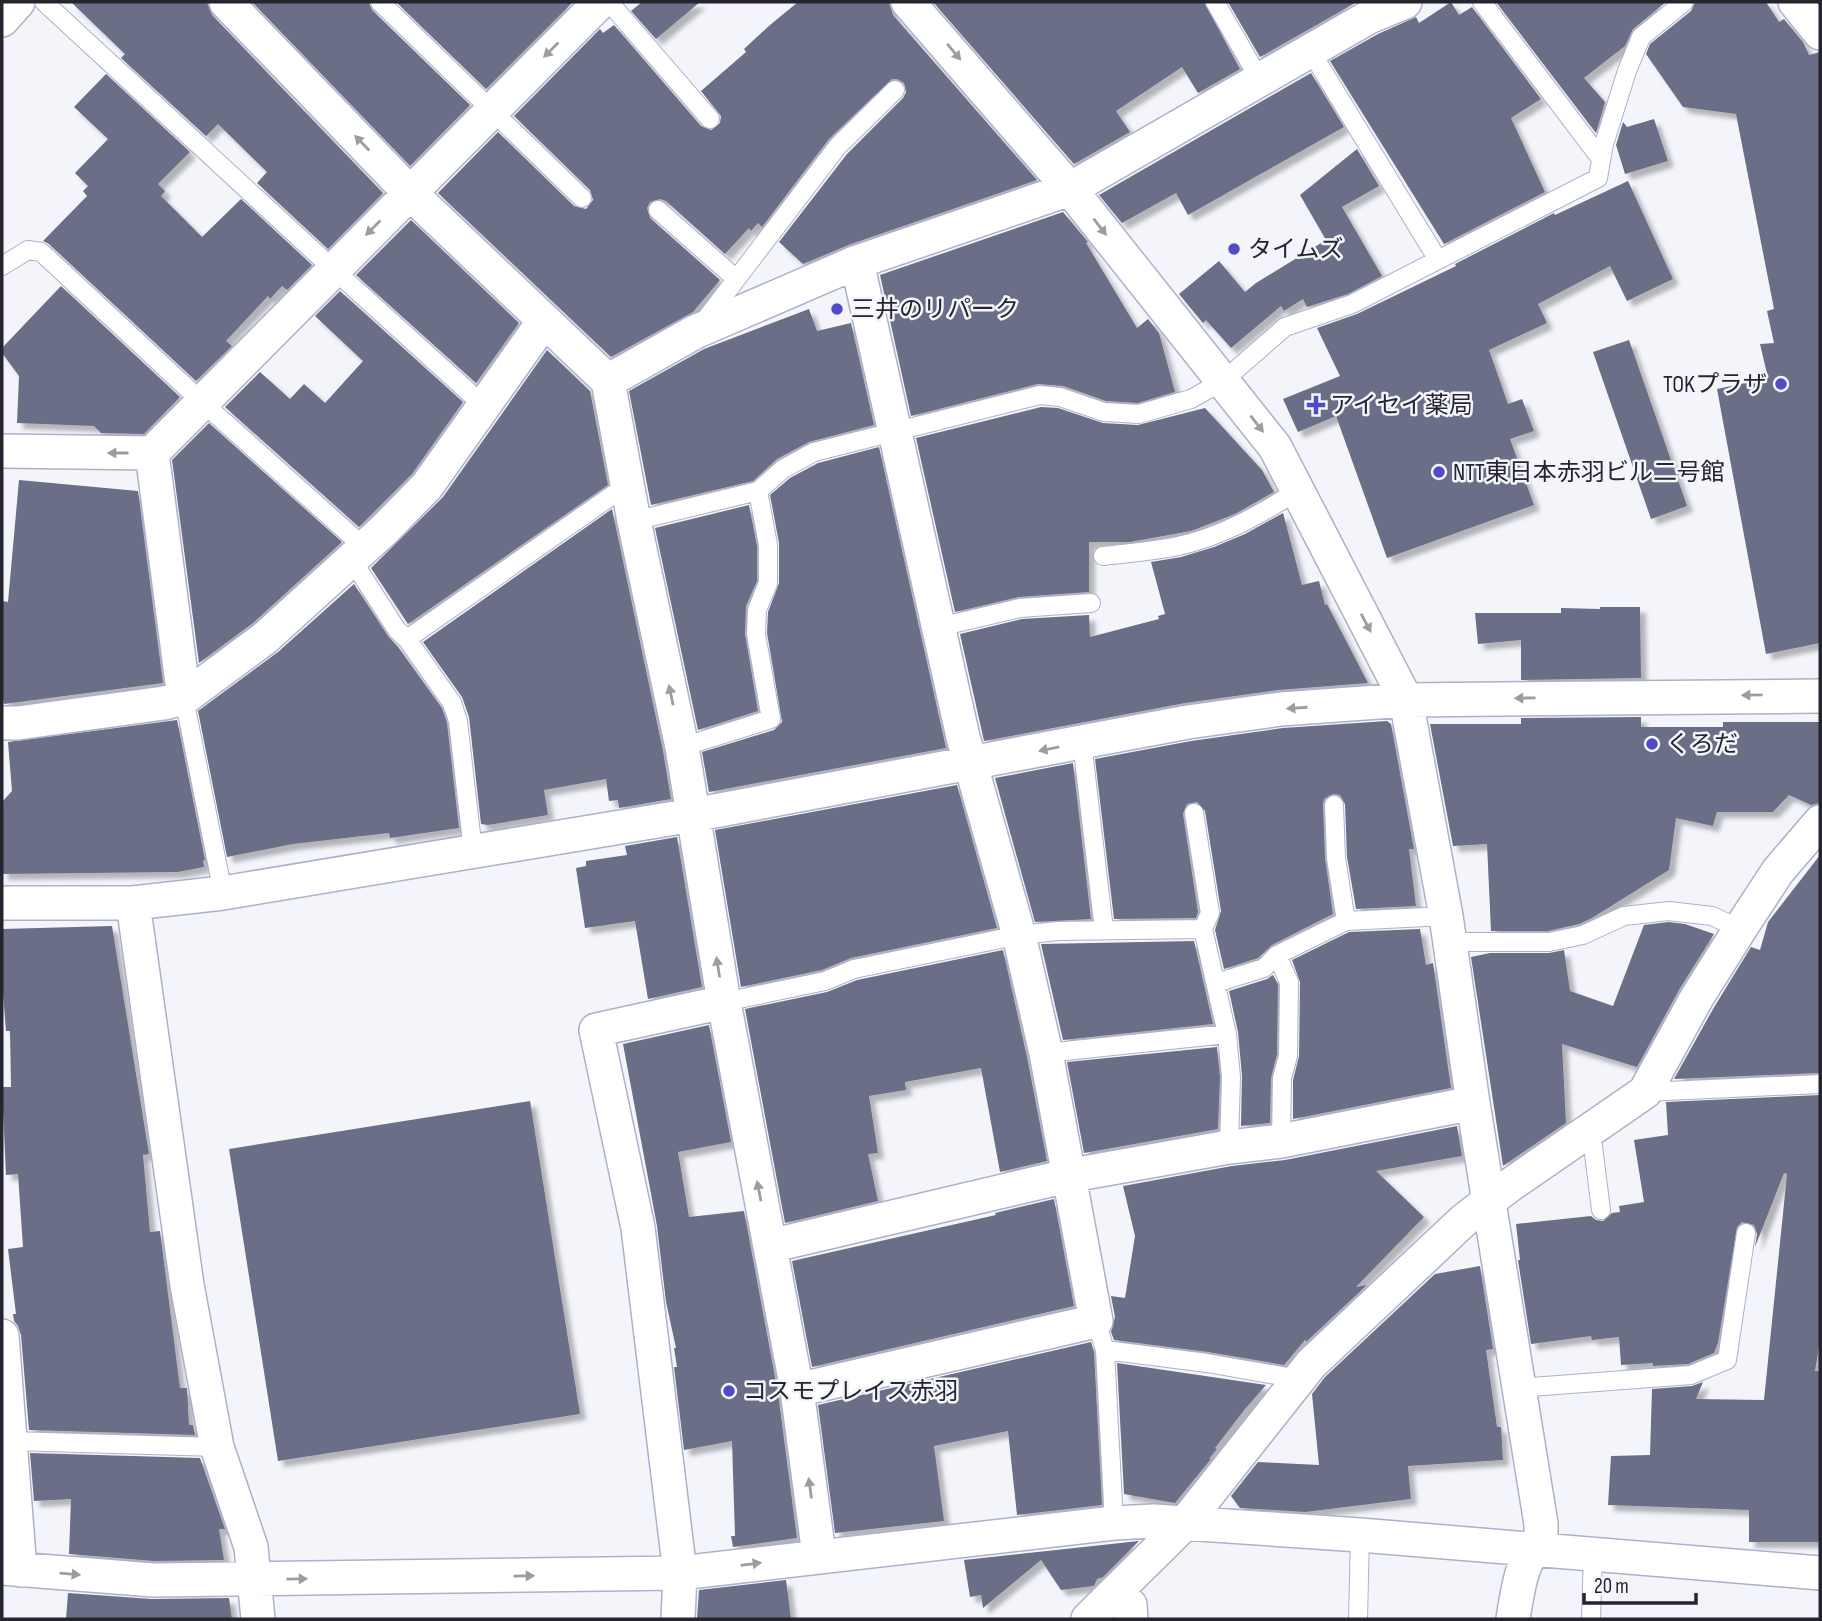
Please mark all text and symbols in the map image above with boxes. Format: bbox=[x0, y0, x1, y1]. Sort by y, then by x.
one-way arrow bbox=[543, 41, 560, 58]
one-way arrow bbox=[946, 44, 961, 61]
one-way arrow bbox=[354, 135, 370, 152]
one-way arrow bbox=[1093, 217, 1108, 235]
one-way arrow bbox=[366, 219, 382, 236]
place label: タイムズ bbox=[1248, 235, 1344, 264]
marker: タイムズ bbox=[1226, 241, 1242, 257]
place label: 三井のリパーク bbox=[851, 295, 1019, 324]
marker: 三井のリパーク bbox=[829, 301, 845, 317]
place label: TOKプラザ bbox=[1663, 370, 1767, 399]
marker: TOKプラザ bbox=[1773, 376, 1789, 392]
place label: アイセイ薬局 bbox=[1330, 391, 1473, 420]
marker: アイセイ薬局 bbox=[1308, 397, 1324, 413]
one-way arrow bbox=[1249, 415, 1264, 433]
one-way arrow bbox=[106, 447, 128, 459]
place label: NTT東日本赤羽ビル二号館 bbox=[1453, 458, 1725, 487]
marker: NTT東日本赤羽ビル二号館 bbox=[1431, 464, 1447, 480]
one-way arrow bbox=[1361, 613, 1372, 633]
one-way arrow bbox=[665, 684, 676, 706]
one-way arrow bbox=[1741, 690, 1763, 701]
one-way arrow bbox=[1513, 693, 1535, 704]
one-way arrow bbox=[1286, 703, 1308, 714]
place label: くろだ bbox=[1666, 730, 1738, 759]
marker: くろだ bbox=[1644, 736, 1660, 752]
one-way arrow bbox=[1038, 743, 1060, 754]
one-way arrow bbox=[712, 956, 723, 978]
one-way arrow bbox=[754, 1180, 765, 1202]
place label: コスモプレイス赤羽 bbox=[743, 1377, 958, 1406]
marker: コスモプレイス赤羽 bbox=[721, 1383, 737, 1399]
one-way arrow bbox=[805, 1477, 816, 1499]
one-way arrow bbox=[741, 1559, 763, 1570]
scale bar bbox=[1584, 1562, 1696, 1606]
one-way arrow bbox=[59, 1568, 81, 1579]
one-way arrow bbox=[514, 1570, 536, 1582]
one-way arrow bbox=[286, 1574, 308, 1585]
text: 20 m bbox=[1594, 1574, 1629, 1599]

